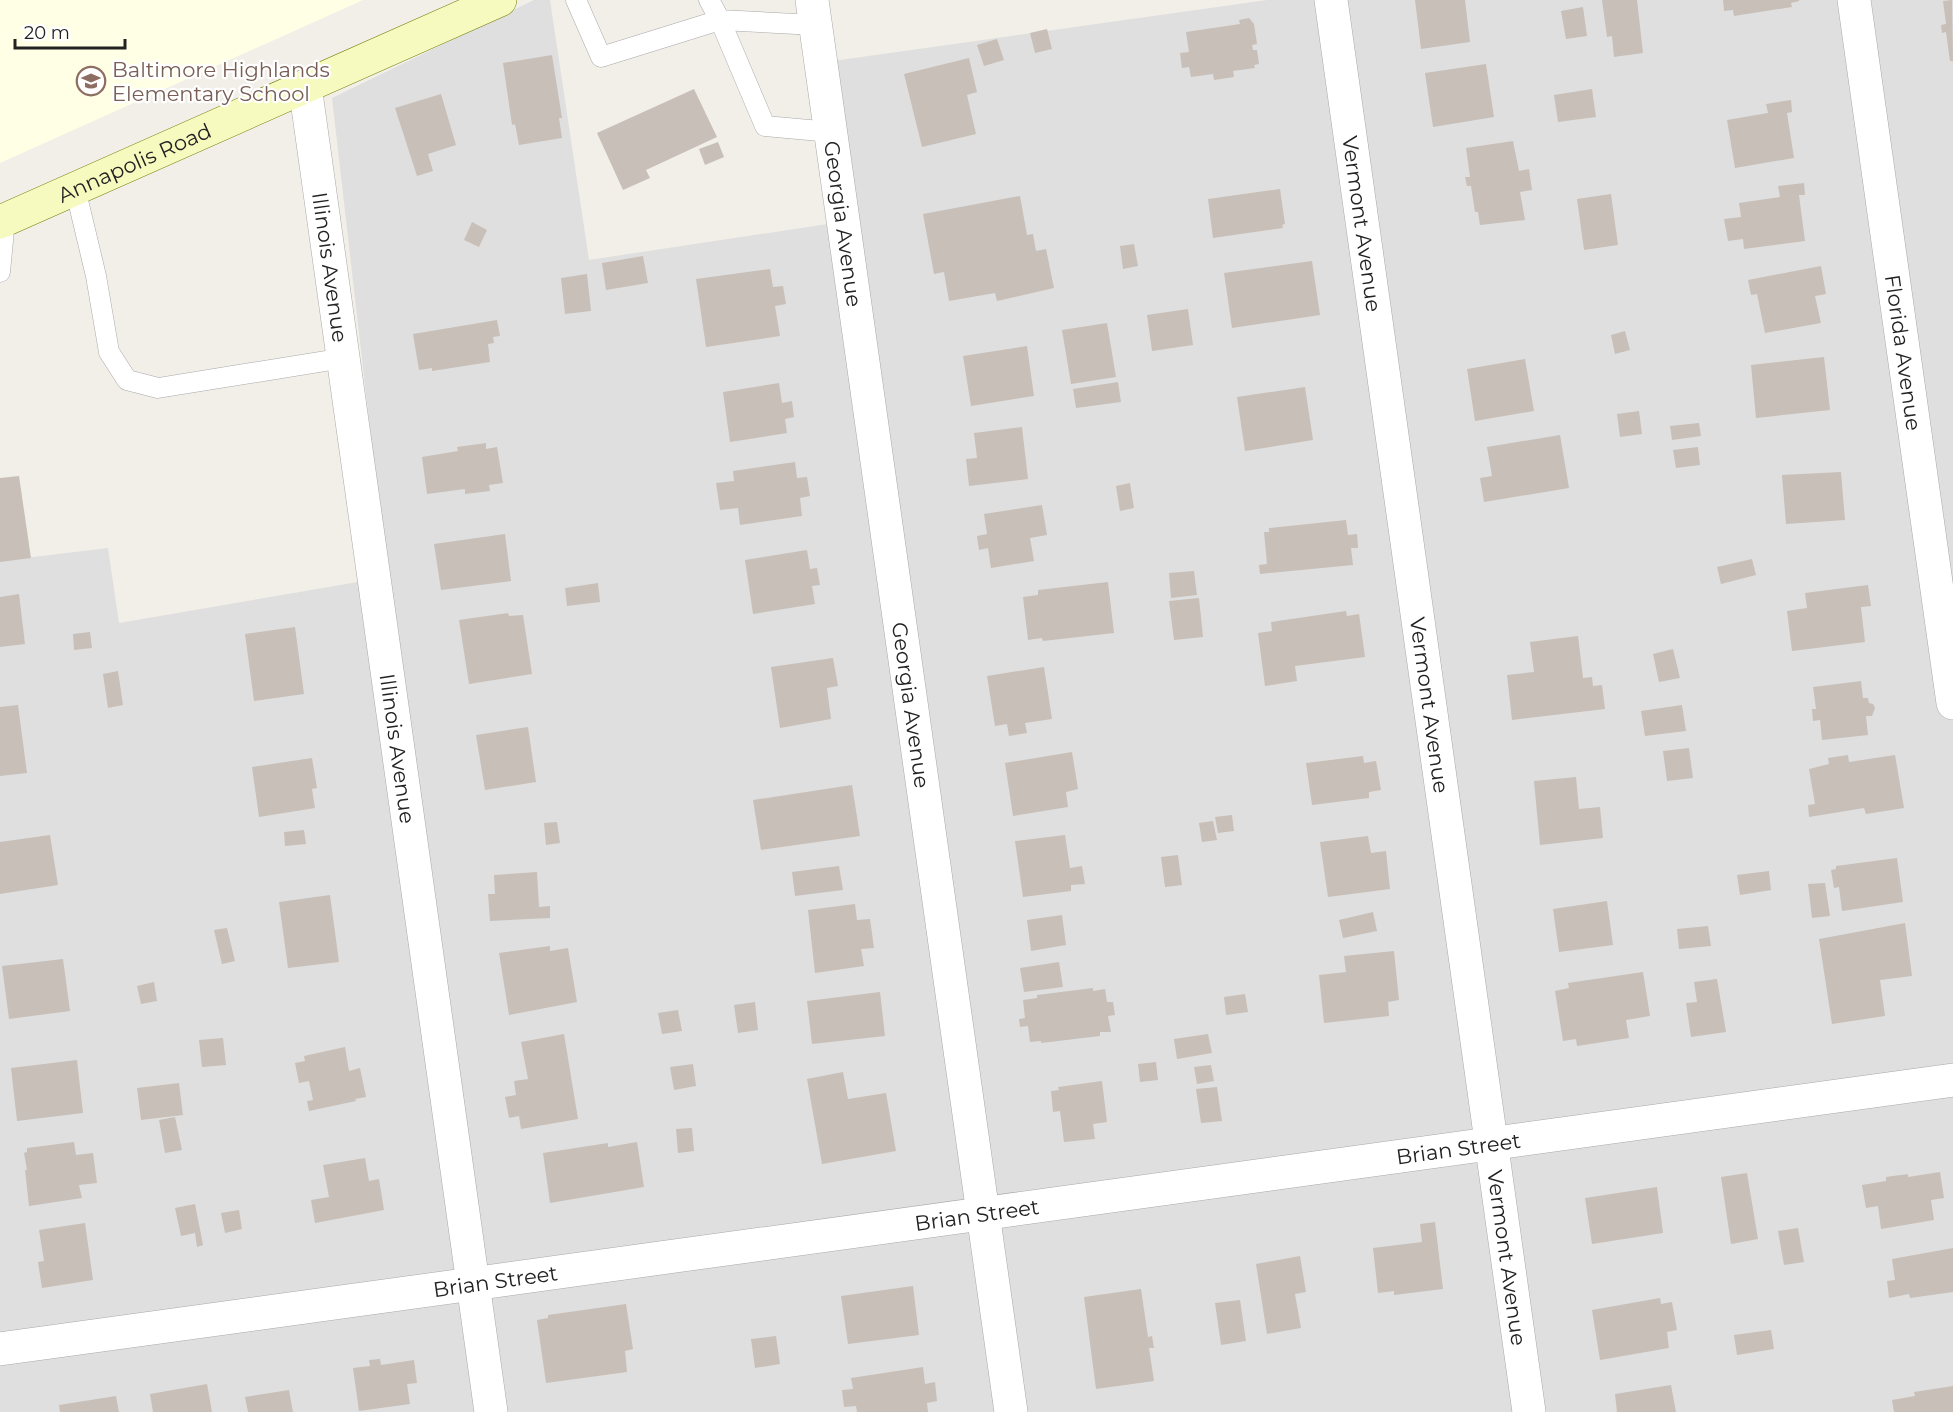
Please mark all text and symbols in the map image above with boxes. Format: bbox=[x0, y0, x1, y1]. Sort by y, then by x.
scale bar bbox=[15, 12, 124, 50]
text: 20 m bbox=[24, 22, 70, 44]
place label: Baltimore Highlands Elementary School bbox=[112, 57, 330, 106]
school or university icon: Baltimore Highlands Elementary School bbox=[75, 65, 107, 97]
street label: Annapolis Road bbox=[54, 117, 215, 207]
street label: Vermont Avenue bbox=[1338, 134, 1387, 313]
street label: Georgia Avenue bbox=[819, 139, 868, 308]
street label: Illinois Avenue bbox=[308, 191, 353, 344]
street label: Florida Avenue bbox=[1880, 273, 1927, 432]
street label: Vermont Avenue bbox=[1405, 615, 1455, 795]
street label: Georgia Avenue bbox=[887, 620, 935, 790]
street label: Illinois Avenue bbox=[375, 672, 421, 825]
street label: Brian Street bbox=[1394, 1127, 1522, 1169]
street label: Vermont Avenue bbox=[1483, 1168, 1532, 1347]
street label: Brian Street bbox=[913, 1194, 1041, 1235]
street label: Brian Street bbox=[432, 1260, 559, 1302]

